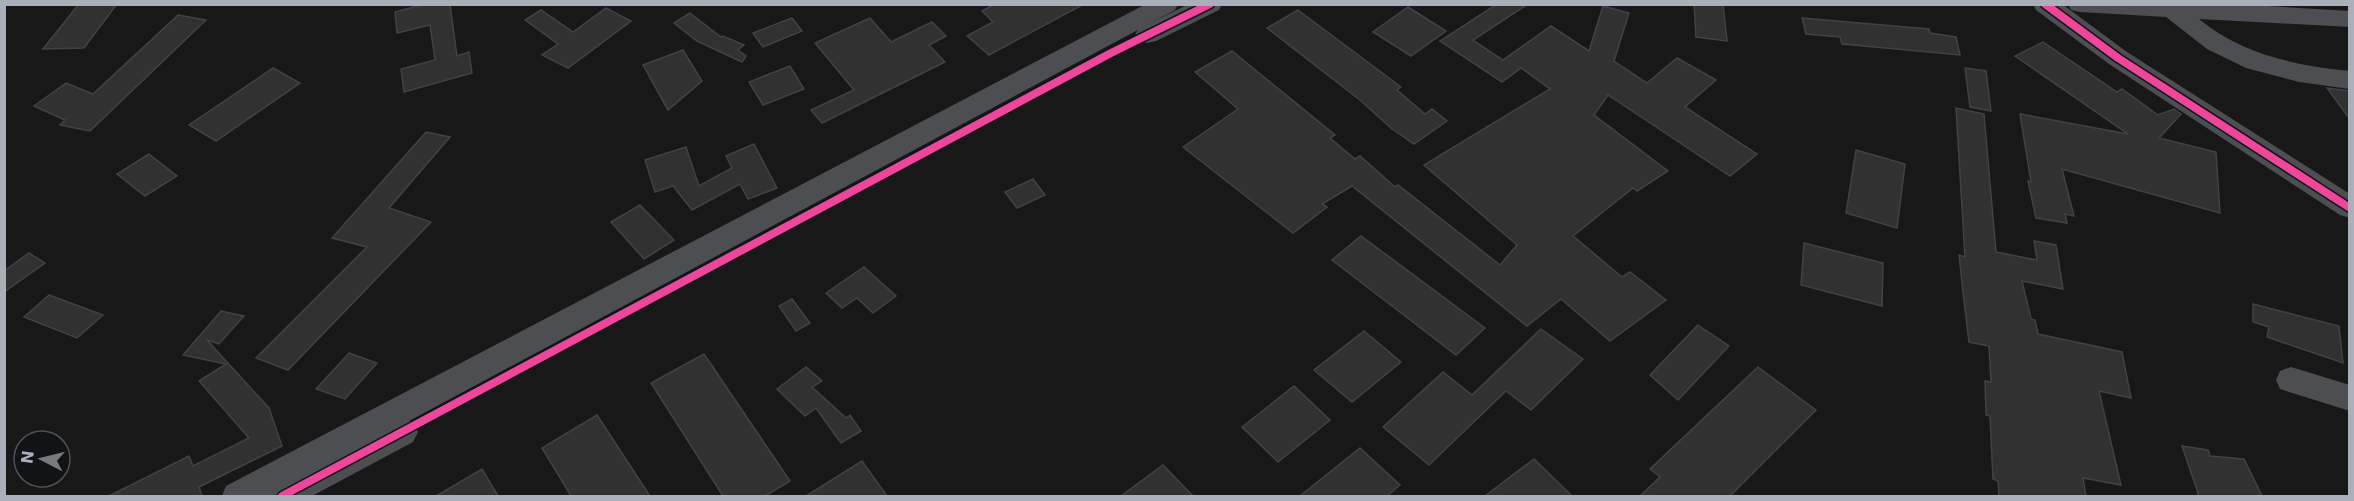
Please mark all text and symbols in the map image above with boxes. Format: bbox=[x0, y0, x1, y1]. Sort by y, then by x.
north arrow bbox=[12, 429, 72, 489]
text: N bbox=[17, 449, 38, 465]

